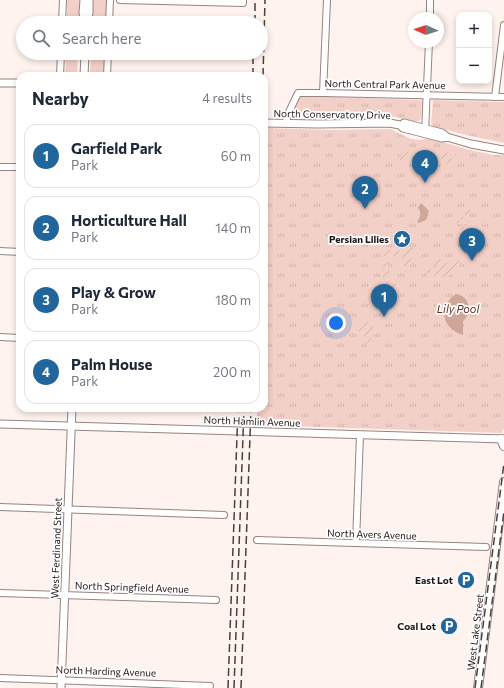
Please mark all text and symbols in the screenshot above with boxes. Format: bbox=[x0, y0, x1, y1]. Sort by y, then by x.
north arrow bbox=[408, 12, 444, 48]
map controls bbox=[456, 12, 492, 84]
button: + bbox=[456, 12, 492, 48]
search box bbox=[16, 16, 268, 60]
icon: search bbox=[30, 27, 52, 49]
text: Search here bbox=[62, 29, 141, 47]
button: − bbox=[456, 48, 492, 84]
street label: North Central Park Avenue bbox=[324, 77, 446, 91]
text: Nearby bbox=[32, 88, 89, 109]
text: 4 results bbox=[202, 90, 252, 106]
street label: North Conservatory Drive bbox=[273, 107, 391, 121]
text: Garfield Park bbox=[71, 139, 162, 157]
text: 1 bbox=[43, 148, 49, 164]
text: 60 m bbox=[221, 148, 251, 164]
pin: 4 bbox=[412, 150, 438, 183]
text: Park bbox=[71, 157, 98, 173]
pin: 2 bbox=[352, 176, 378, 209]
text: Horticulture Hall bbox=[71, 211, 187, 229]
text: 2 bbox=[42, 220, 50, 236]
text: 140 m bbox=[215, 220, 251, 236]
pin: 3 bbox=[459, 228, 485, 261]
text: Park bbox=[71, 229, 98, 245]
place icon: Persian Lilies bbox=[392, 229, 412, 249]
place label: Persian Lilies bbox=[329, 233, 389, 245]
text: Play & Grow bbox=[71, 283, 156, 301]
pin: 1 bbox=[371, 284, 397, 317]
text: 3 bbox=[42, 292, 50, 308]
text: 180 m bbox=[215, 292, 251, 308]
text: Park bbox=[71, 301, 98, 317]
water label: Lily Pool bbox=[437, 302, 479, 315]
your location bbox=[326, 313, 346, 333]
text: Palm House bbox=[71, 355, 152, 373]
text: 4 bbox=[42, 364, 50, 380]
text: 200 m bbox=[213, 364, 251, 380]
text: Park bbox=[71, 373, 98, 389]
street label: North Hamlin Avenue bbox=[203, 413, 301, 429]
street label: West Ferdinand Street bbox=[48, 497, 64, 599]
street label: North Avers Avenue bbox=[327, 526, 417, 542]
parking icon: East Lot bbox=[456, 570, 476, 590]
place label: East Lot bbox=[415, 574, 453, 586]
street label: North Springfield Avenue bbox=[75, 579, 189, 595]
street label: West Lake Street bbox=[464, 593, 486, 671]
parking icon: Coal Lot bbox=[439, 616, 459, 636]
place label: Coal Lot bbox=[397, 620, 436, 632]
street label: North Harding Avenue bbox=[56, 663, 156, 679]

